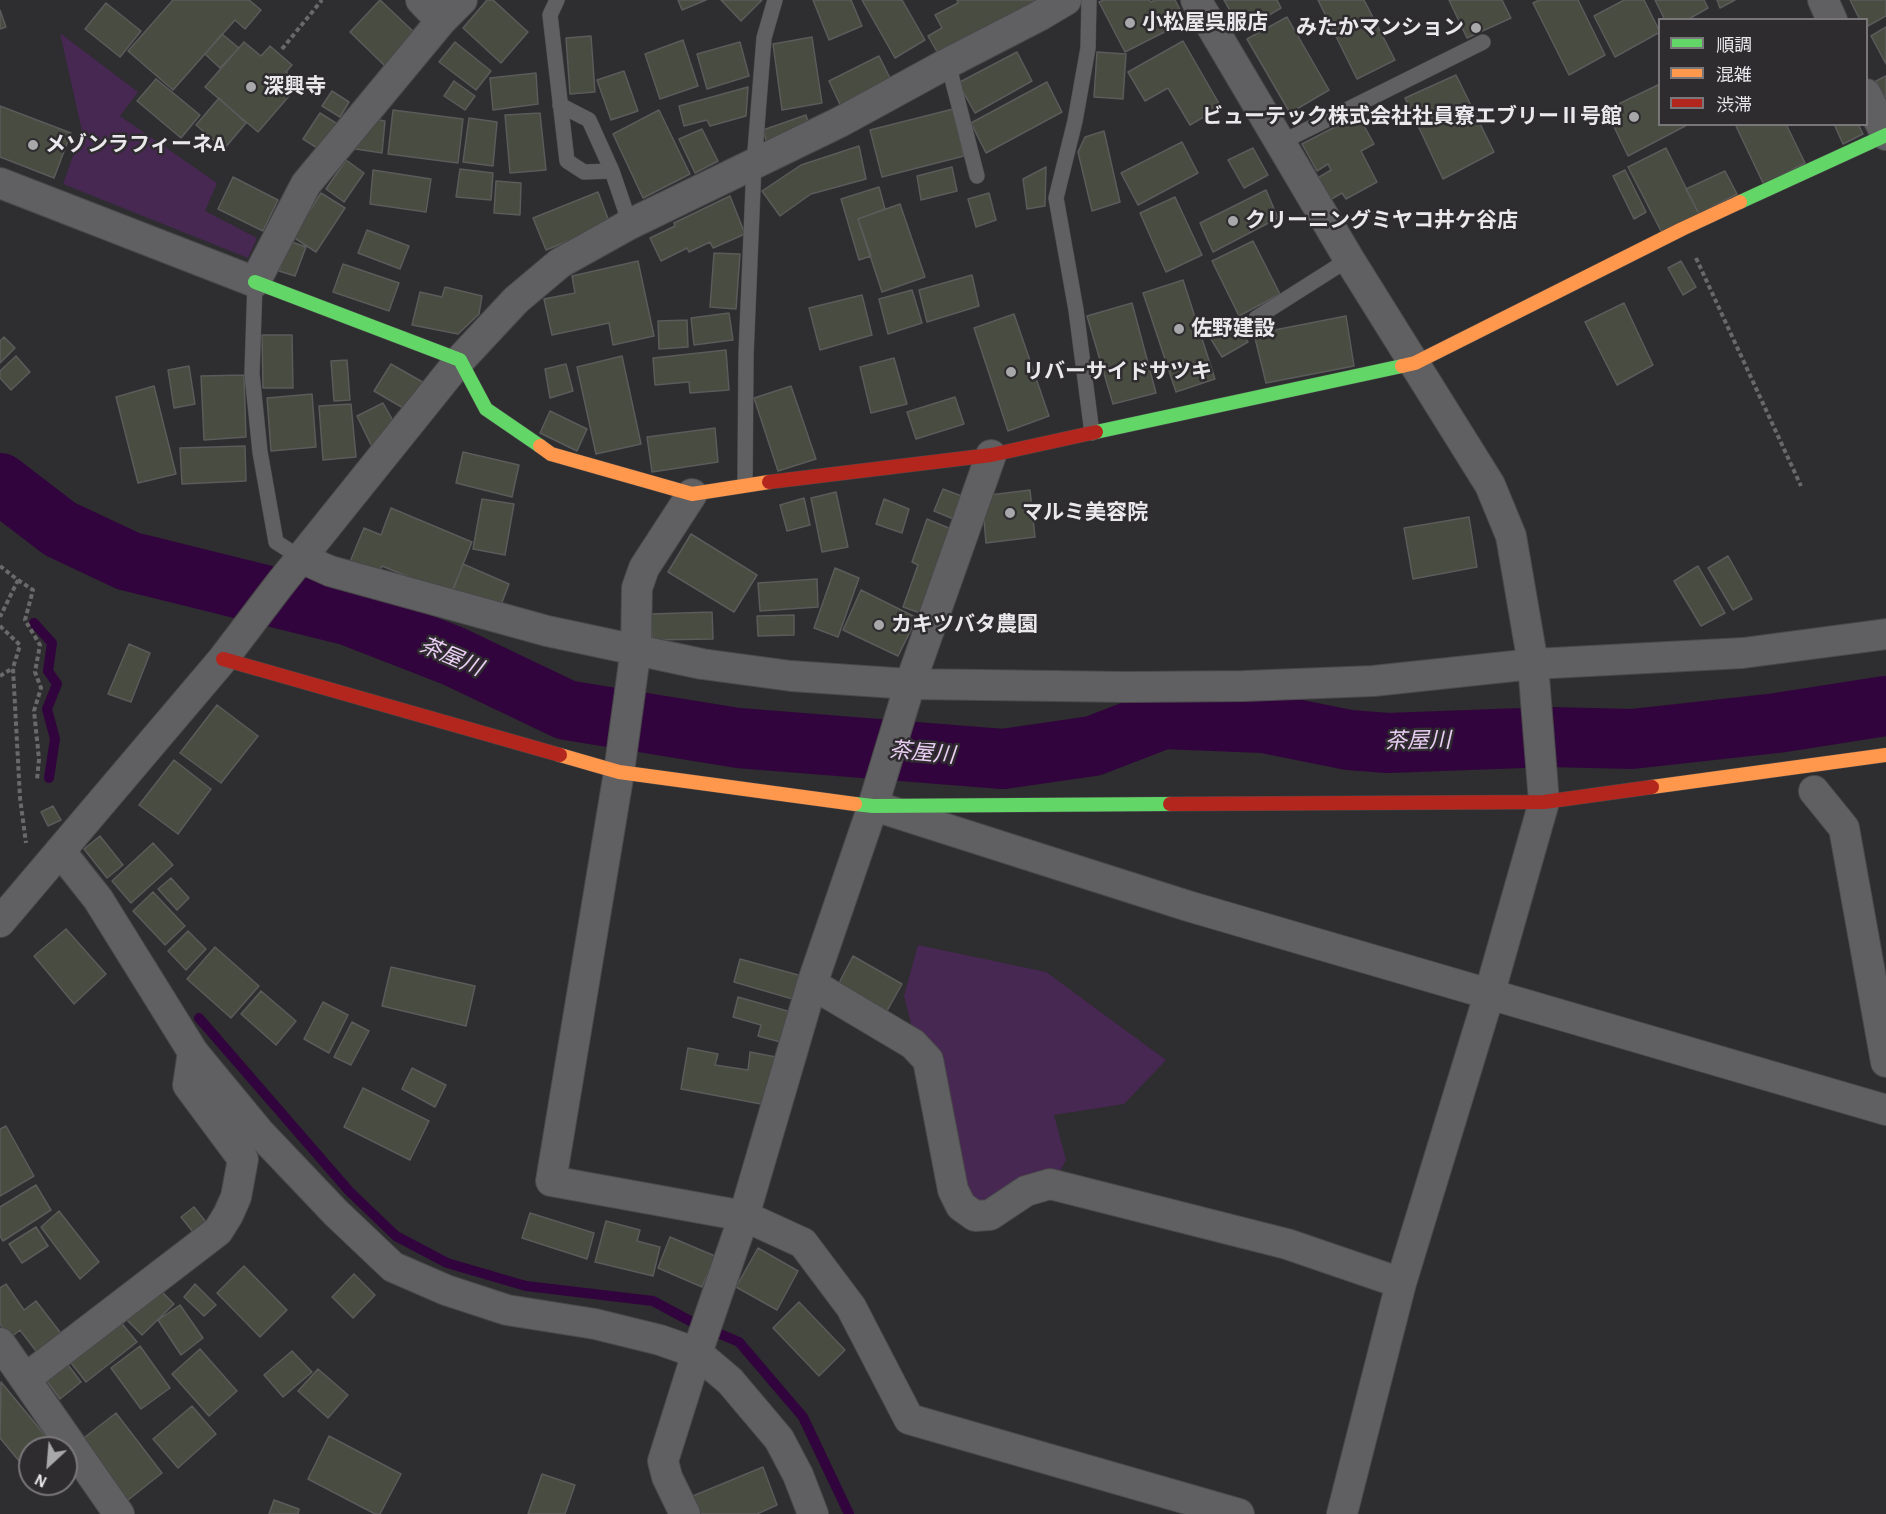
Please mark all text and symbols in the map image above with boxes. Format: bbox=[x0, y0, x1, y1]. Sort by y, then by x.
place label: 小松屋呉服店 bbox=[1142, 10, 1268, 36]
place label: みたかマンション bbox=[1296, 15, 1464, 41]
marker: 小松屋呉服店 bbox=[1123, 16, 1137, 30]
legend bbox=[1658, 18, 1868, 126]
marker: みたかマンション bbox=[1469, 21, 1483, 35]
text: 順調 bbox=[1716, 37, 1752, 55]
text: 混雑 bbox=[1716, 67, 1752, 85]
place label: 深興寺 bbox=[263, 74, 326, 100]
marker: 深興寺 bbox=[244, 80, 258, 94]
text: 渋滞 bbox=[1716, 97, 1752, 115]
place label: ビューテック株式会社社員寮エブリーⅡ号館 bbox=[1202, 104, 1622, 130]
marker: ビューテック株式会社社員寮エブリーⅡ号館 bbox=[1627, 110, 1641, 124]
place label: メゾンラフィーネA bbox=[45, 132, 226, 158]
marker: メゾンラフィーネA bbox=[26, 138, 40, 152]
place label: クリーニングミヤコ井ケ谷店 bbox=[1245, 208, 1518, 234]
marker: クリーニングミヤコ井ケ谷店 bbox=[1226, 214, 1240, 228]
place label: 佐野建設 bbox=[1191, 316, 1275, 342]
marker: 佐野建設 bbox=[1172, 322, 1186, 336]
place label: リバーサイドサツキ bbox=[1023, 359, 1212, 385]
marker: リバーサイドサツキ bbox=[1004, 365, 1018, 379]
place label: マルミ美容院 bbox=[1022, 500, 1148, 526]
marker: マルミ美容院 bbox=[1003, 506, 1017, 520]
place label: カキツバタ農園 bbox=[891, 612, 1038, 638]
marker: カキツバタ農園 bbox=[872, 618, 886, 632]
water label: 茶屋川 bbox=[415, 632, 487, 682]
water label: 茶屋川 bbox=[1385, 727, 1451, 755]
water label: 茶屋川 bbox=[888, 737, 956, 769]
north arrow bbox=[18, 1436, 78, 1496]
text: N bbox=[32, 1471, 49, 1490]

